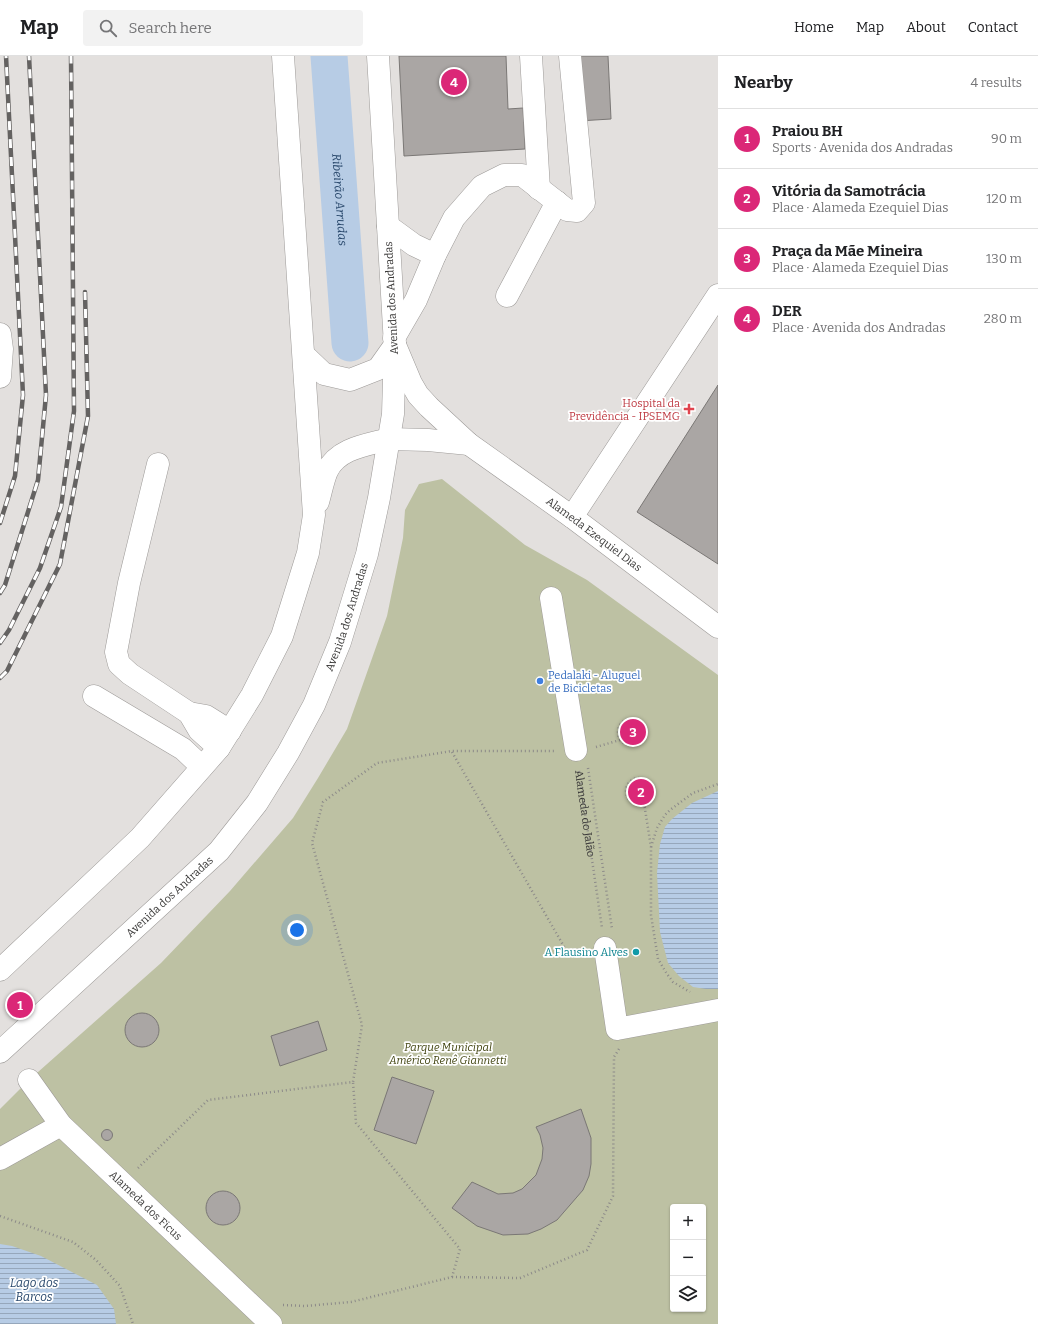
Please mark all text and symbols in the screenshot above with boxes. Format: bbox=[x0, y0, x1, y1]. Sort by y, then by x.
search box bbox=[83, 10, 363, 46]
text: Map bbox=[20, 16, 59, 39]
icon: search bbox=[97, 17, 119, 39]
text: Search here bbox=[129, 19, 212, 37]
text: Home bbox=[794, 19, 834, 36]
text: Map bbox=[856, 19, 884, 36]
text: About bbox=[906, 19, 946, 36]
text: Contact bbox=[968, 19, 1018, 36]
pin: 4 bbox=[441, 67, 467, 97]
text: Nearby bbox=[734, 72, 793, 93]
text: 4 results bbox=[970, 75, 1022, 90]
text: Praiou BH bbox=[772, 122, 843, 140]
text: 1 bbox=[744, 131, 750, 146]
text: 90 m bbox=[991, 131, 1022, 146]
text: Sports · Avenida dos Andradas bbox=[772, 140, 953, 155]
water label: Ribeirão Arrudas bbox=[329, 153, 350, 247]
text: Vitória da Samotrácia bbox=[772, 182, 926, 200]
text: 2 bbox=[743, 191, 751, 206]
text: 120 m bbox=[986, 191, 1022, 206]
text: Place · Alameda Ezequiel Dias bbox=[772, 200, 949, 215]
street label: Avenida dos Andradas bbox=[382, 241, 401, 355]
text: Praça da Mãe Mineira bbox=[772, 242, 923, 260]
text: 3 bbox=[743, 251, 751, 266]
text: 130 m bbox=[986, 251, 1022, 266]
text: Place · Alameda Ezequiel Dias bbox=[772, 260, 949, 275]
text: DER bbox=[772, 302, 802, 320]
text: 4 bbox=[743, 311, 751, 326]
text: 280 m bbox=[984, 311, 1022, 326]
text: Place · Avenida dos Andradas bbox=[772, 320, 946, 335]
place label: Hospital da Previdência - IPSEMG bbox=[569, 397, 680, 423]
marker: Hospital da Previdência - IPSEMG bbox=[683, 403, 695, 415]
street label: Alameda Ezequiel Dias bbox=[543, 495, 644, 574]
street label: Avenida dos Andradas bbox=[323, 561, 371, 673]
place label: Pedalaki - Aluguel de Bicicletas bbox=[548, 669, 640, 695]
marker: Pedalaki - Aluguel de Bicicletas bbox=[535, 676, 545, 686]
pin: 3 bbox=[620, 717, 646, 747]
street label: Alameda do Jalão bbox=[572, 769, 598, 858]
pin: 2 bbox=[628, 777, 654, 807]
street label: Avenida dos Andradas bbox=[124, 854, 216, 940]
your location bbox=[287, 920, 307, 940]
place label: A Flausino Alves bbox=[545, 946, 628, 959]
marker: A Flausino Alves bbox=[631, 947, 641, 957]
pin: 1 bbox=[7, 990, 33, 1020]
park label: Parque Municipal Américo Renê Giannetti bbox=[388, 1041, 507, 1067]
street label: Alameda dos Ficus bbox=[106, 1168, 184, 1243]
map controls bbox=[670, 1204, 706, 1312]
button: + bbox=[670, 1204, 706, 1240]
button: − bbox=[670, 1240, 706, 1276]
water label: Lago dos Barcos bbox=[10, 1276, 59, 1304]
button: layers bbox=[670, 1276, 706, 1312]

